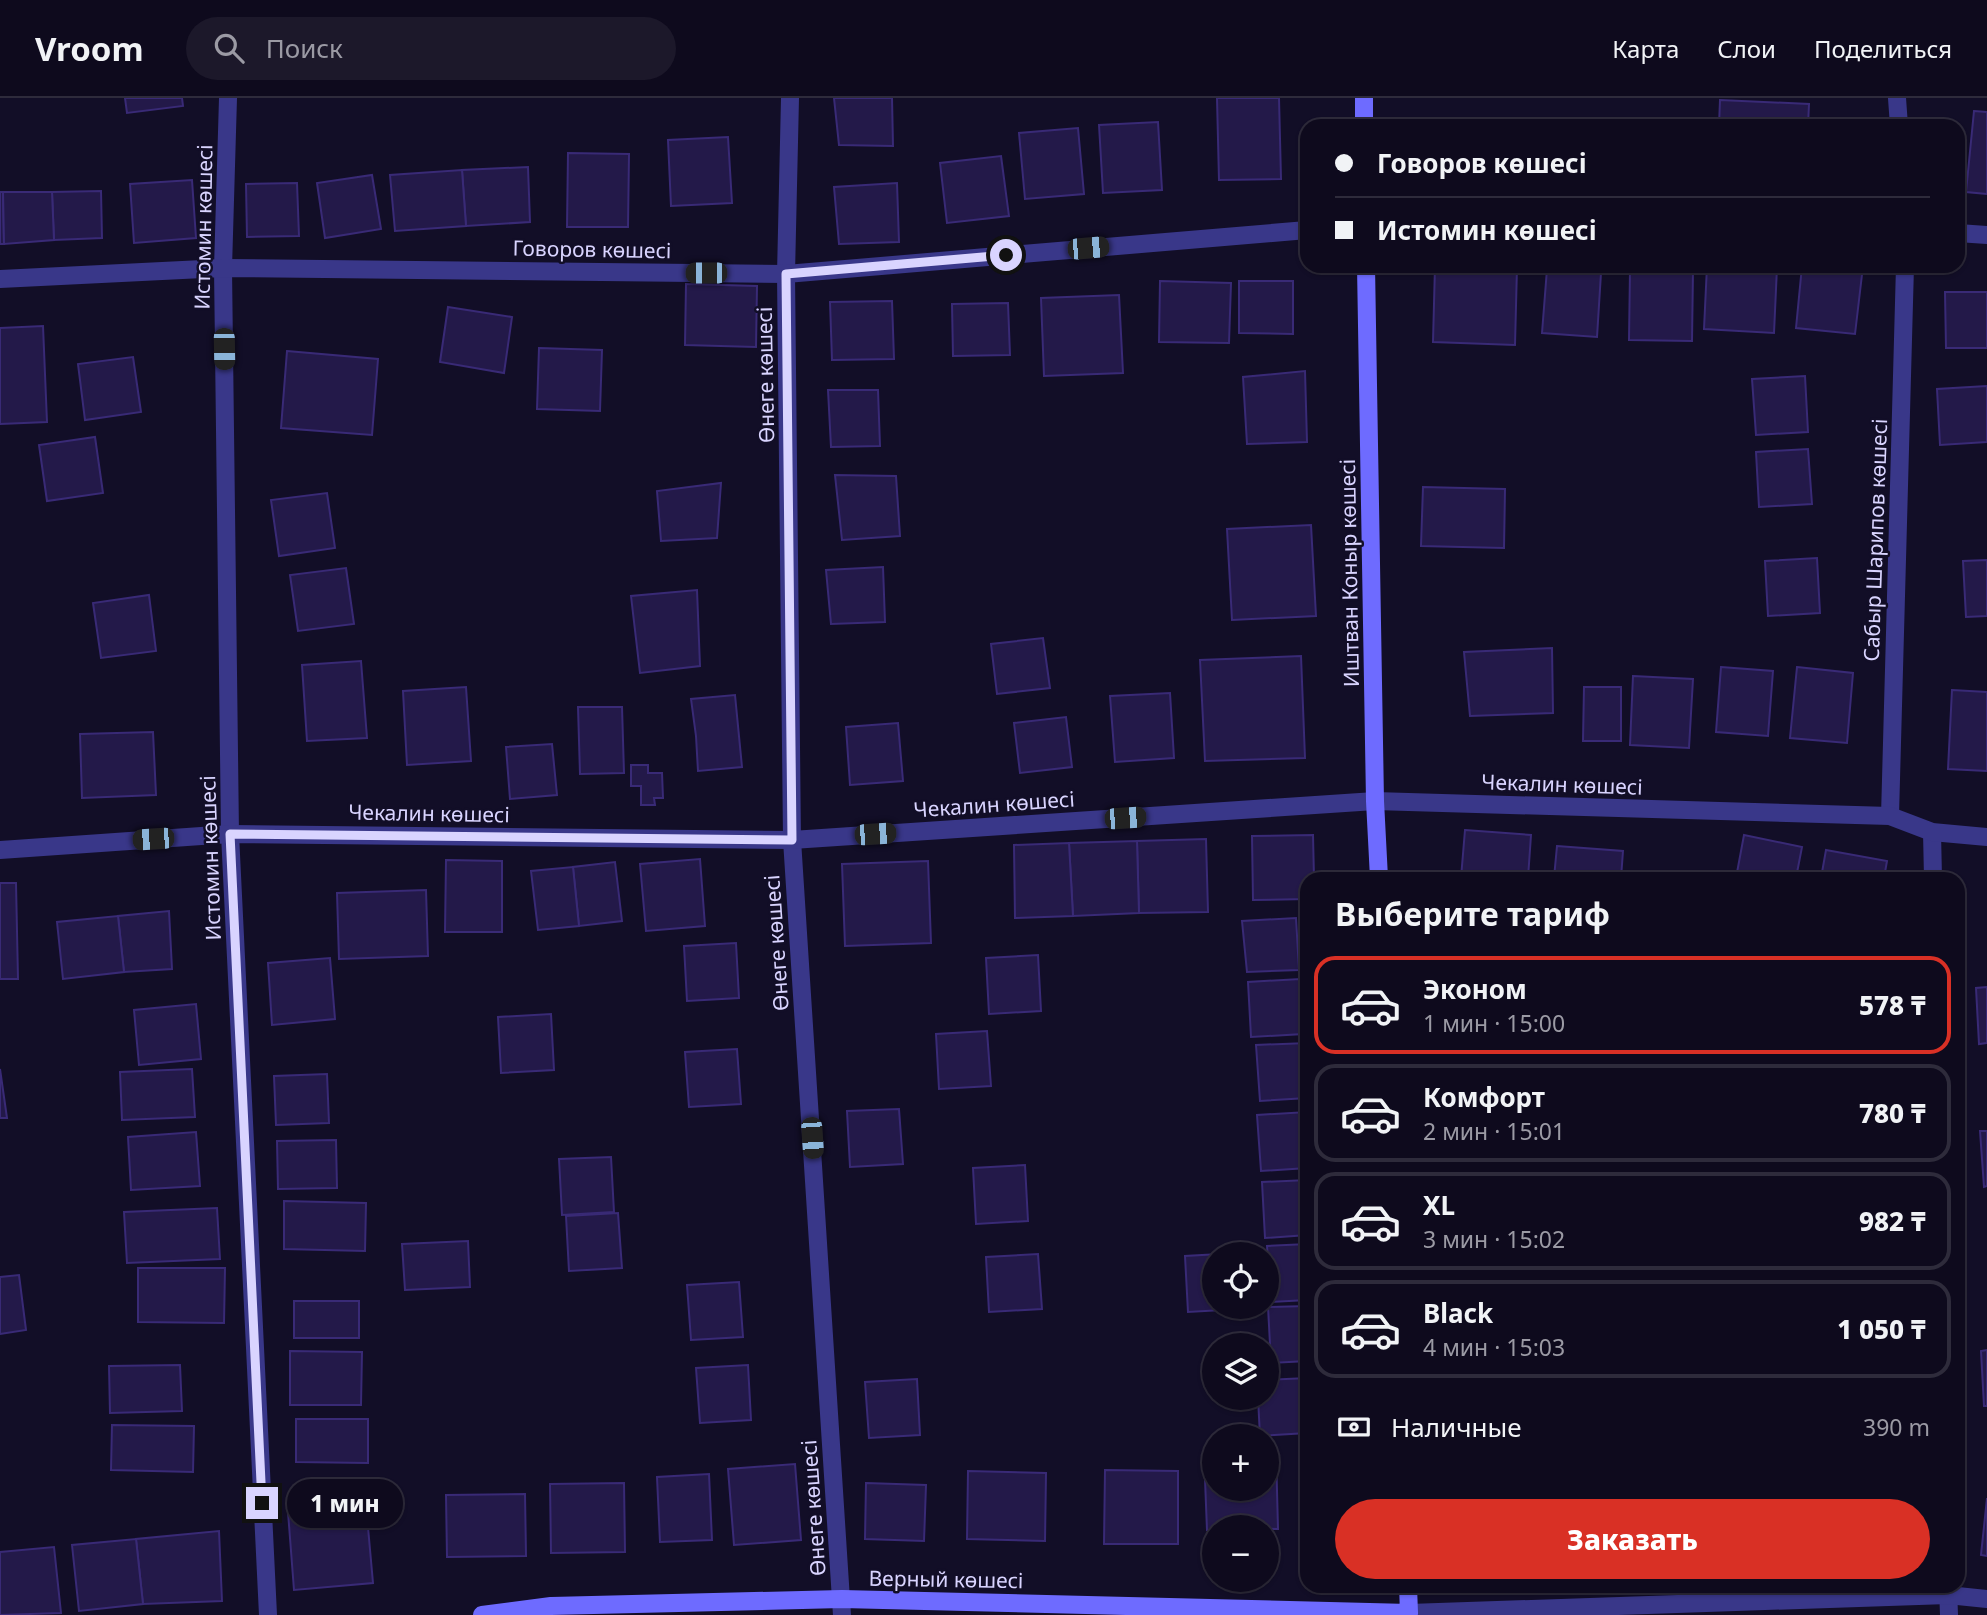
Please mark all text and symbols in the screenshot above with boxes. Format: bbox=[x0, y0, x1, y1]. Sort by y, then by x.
search box bbox=[186, 17, 676, 80]
text: Vroom bbox=[35, 26, 144, 71]
icon: search bbox=[210, 29, 248, 67]
text: Поиск bbox=[266, 30, 343, 66]
text: Карта bbox=[1612, 32, 1679, 65]
text: Слои bbox=[1717, 32, 1776, 65]
text: Поделиться bbox=[1814, 32, 1952, 65]
street label: Истомин көшесі bbox=[188, 144, 218, 310]
text: Говоров көшесі bbox=[1377, 145, 1587, 181]
text: Истомин көшесі bbox=[1377, 212, 1597, 248]
street label: Говоров көшесі bbox=[512, 234, 672, 264]
car bbox=[1067, 236, 1110, 260]
route start bbox=[990, 239, 1022, 271]
car bbox=[686, 263, 728, 284]
street label: Өнеге көшесі bbox=[750, 307, 780, 443]
car bbox=[214, 328, 235, 370]
street label: Сабыр Шарипов көшесі bbox=[1857, 418, 1893, 662]
street label: Иштван Коныр көшесі bbox=[1333, 459, 1365, 687]
street label: Чекалин көшесі bbox=[1481, 767, 1643, 801]
street label: Истомин көшесі bbox=[193, 775, 227, 941]
street label: Чекалин көшесі bbox=[913, 784, 1075, 824]
street label: Чекалин көшесі bbox=[348, 798, 510, 828]
car bbox=[1104, 806, 1147, 830]
car bbox=[854, 822, 897, 846]
car bbox=[132, 827, 175, 851]
street label: Өнеге көшесі bbox=[757, 874, 795, 1012]
text: Выберите тариф bbox=[1335, 892, 1610, 935]
text: Эконом bbox=[1423, 971, 1527, 1007]
icon: car bbox=[1339, 974, 1402, 1037]
text: 578 ₸ bbox=[1859, 987, 1926, 1023]
text: 1 мин · 15:00 bbox=[1423, 1007, 1565, 1039]
text: Комфорт bbox=[1423, 1079, 1545, 1115]
icon: car bbox=[1339, 1082, 1402, 1145]
text: 780 ₸ bbox=[1859, 1095, 1926, 1131]
text: 2 мин · 15:01 bbox=[1423, 1115, 1565, 1147]
car bbox=[801, 1116, 824, 1160]
text: XL bbox=[1423, 1187, 1455, 1223]
icon: car bbox=[1339, 1190, 1402, 1253]
text: 982 ₸ bbox=[1859, 1203, 1926, 1239]
text: 3 мин · 15:02 bbox=[1423, 1223, 1565, 1255]
map controls bbox=[1202, 1242, 1279, 1592]
button: locate bbox=[1202, 1242, 1279, 1319]
text: Black bbox=[1423, 1295, 1493, 1331]
icon: car bbox=[1339, 1298, 1402, 1361]
text: 1 050 ₸ bbox=[1837, 1311, 1926, 1347]
text: 4 мин · 15:03 bbox=[1423, 1331, 1565, 1363]
button: layers bbox=[1202, 1333, 1279, 1410]
icon: cash bbox=[1335, 1408, 1373, 1446]
text: Наличные bbox=[1391, 1409, 1522, 1445]
text: 390 m bbox=[1863, 1411, 1930, 1443]
button: + bbox=[1202, 1424, 1279, 1501]
street label: Өнеге көшесі bbox=[794, 1439, 832, 1577]
callout: 1 мин bbox=[286, 1478, 402, 1528]
route end bbox=[246, 1487, 278, 1519]
text: 1 мин bbox=[310, 1487, 380, 1519]
button: Заказать bbox=[1335, 1499, 1930, 1579]
button: − bbox=[1202, 1515, 1279, 1592]
street label: Верный көшесі bbox=[868, 1564, 1024, 1594]

